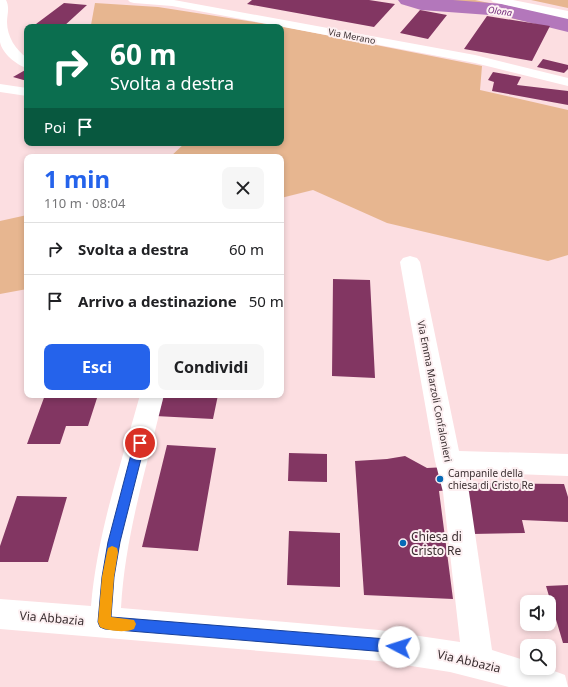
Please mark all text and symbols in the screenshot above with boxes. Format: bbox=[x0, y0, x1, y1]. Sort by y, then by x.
water label: Olona bbox=[487, 3, 513, 19]
street label: Via Merano bbox=[327, 25, 377, 47]
text: 60 m bbox=[110, 35, 177, 73]
icon: right bbox=[44, 40, 96, 92]
text: Svolta a destra bbox=[110, 71, 234, 95]
icon: arrive bbox=[74, 116, 96, 138]
text: Poi bbox=[44, 117, 66, 137]
text: 1 min bbox=[44, 162, 110, 195]
button: close bbox=[222, 167, 264, 209]
text: 110 m · 08:04 bbox=[44, 194, 125, 212]
icon: right bbox=[44, 238, 66, 260]
text: Svolta a destra bbox=[78, 239, 189, 259]
text: 60 m bbox=[229, 239, 264, 259]
icon: arrive bbox=[44, 290, 66, 312]
text: Arrivo a destinazione bbox=[78, 291, 237, 311]
text: 50 m bbox=[249, 291, 284, 311]
street label: Via Emma Marzoli Confalonieri bbox=[414, 319, 456, 463]
button: Esci bbox=[44, 344, 150, 390]
button: Condividi bbox=[158, 344, 264, 390]
pin bbox=[123, 426, 157, 460]
icon: arrive bbox=[129, 432, 151, 454]
place label: Campanile della chiesa di Cristo Re bbox=[448, 466, 534, 492]
marker: Campanile della chiesa di Cristo Re bbox=[435, 474, 445, 484]
place label: Chiesa di Cristo Re bbox=[411, 528, 462, 559]
marker: Chiesa di Cristo Re bbox=[398, 538, 408, 548]
map controls bbox=[520, 595, 556, 675]
button: sound bbox=[520, 595, 556, 631]
street label: Via Abbazia bbox=[19, 607, 85, 629]
position arrow bbox=[378, 626, 420, 668]
button: search bbox=[520, 639, 556, 675]
street label: Via Abbazia bbox=[436, 645, 502, 677]

